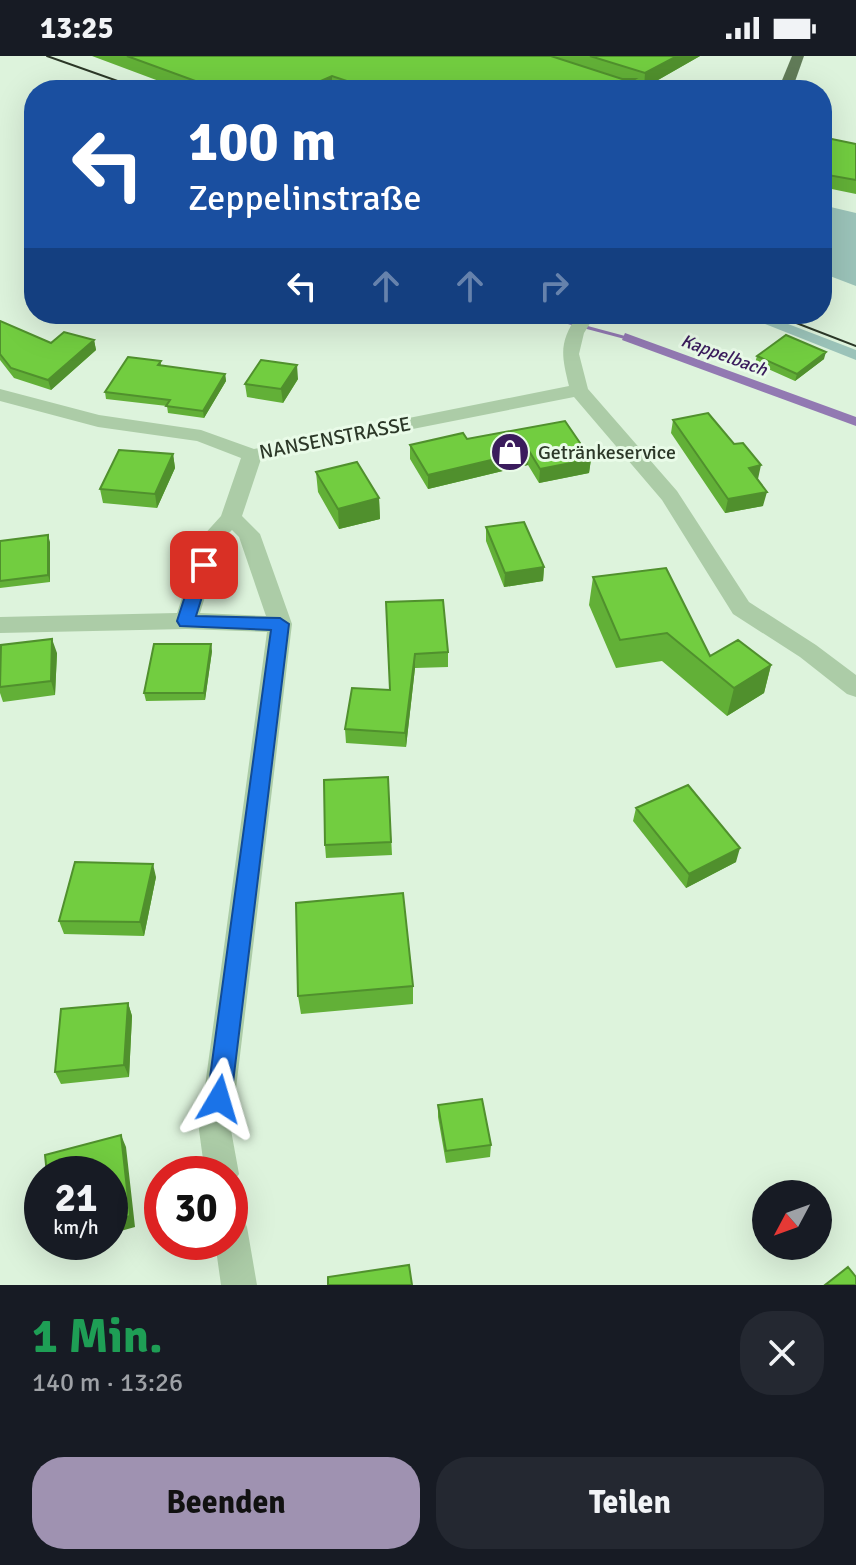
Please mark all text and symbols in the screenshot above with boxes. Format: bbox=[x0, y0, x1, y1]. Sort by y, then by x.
text: 13:25 bbox=[40, 10, 114, 47]
text: 100 m bbox=[188, 107, 336, 176]
icon: left bbox=[56, 112, 160, 216]
text: Zeppelinstraße bbox=[188, 176, 421, 221]
icon: left bbox=[280, 264, 324, 308]
icon: ahead bbox=[364, 264, 408, 308]
icon: ahead bbox=[448, 264, 492, 308]
icon: right bbox=[532, 264, 576, 308]
water label: Kappelbach bbox=[678, 329, 771, 381]
street label: NANSENSTRASSE bbox=[257, 411, 413, 465]
shop icon: Getränkeservice bbox=[489, 431, 531, 473]
place label: Getränkeservice bbox=[538, 440, 676, 465]
pin bbox=[170, 531, 238, 599]
icon: arrive bbox=[182, 543, 226, 587]
position arrow bbox=[177, 1057, 261, 1141]
speed limit sign: 30 bbox=[144, 1156, 248, 1260]
text: 21 bbox=[54, 1173, 98, 1223]
north arrow bbox=[752, 1180, 832, 1260]
map controls bbox=[752, 1180, 832, 1260]
text: km/h bbox=[53, 1215, 99, 1240]
text: 1 Min. bbox=[32, 1307, 163, 1366]
button: close bbox=[740, 1311, 824, 1395]
text: 140 m · 13:26 bbox=[32, 1367, 183, 1399]
button: Beenden bbox=[32, 1457, 420, 1549]
button: Teilen bbox=[436, 1457, 824, 1549]

